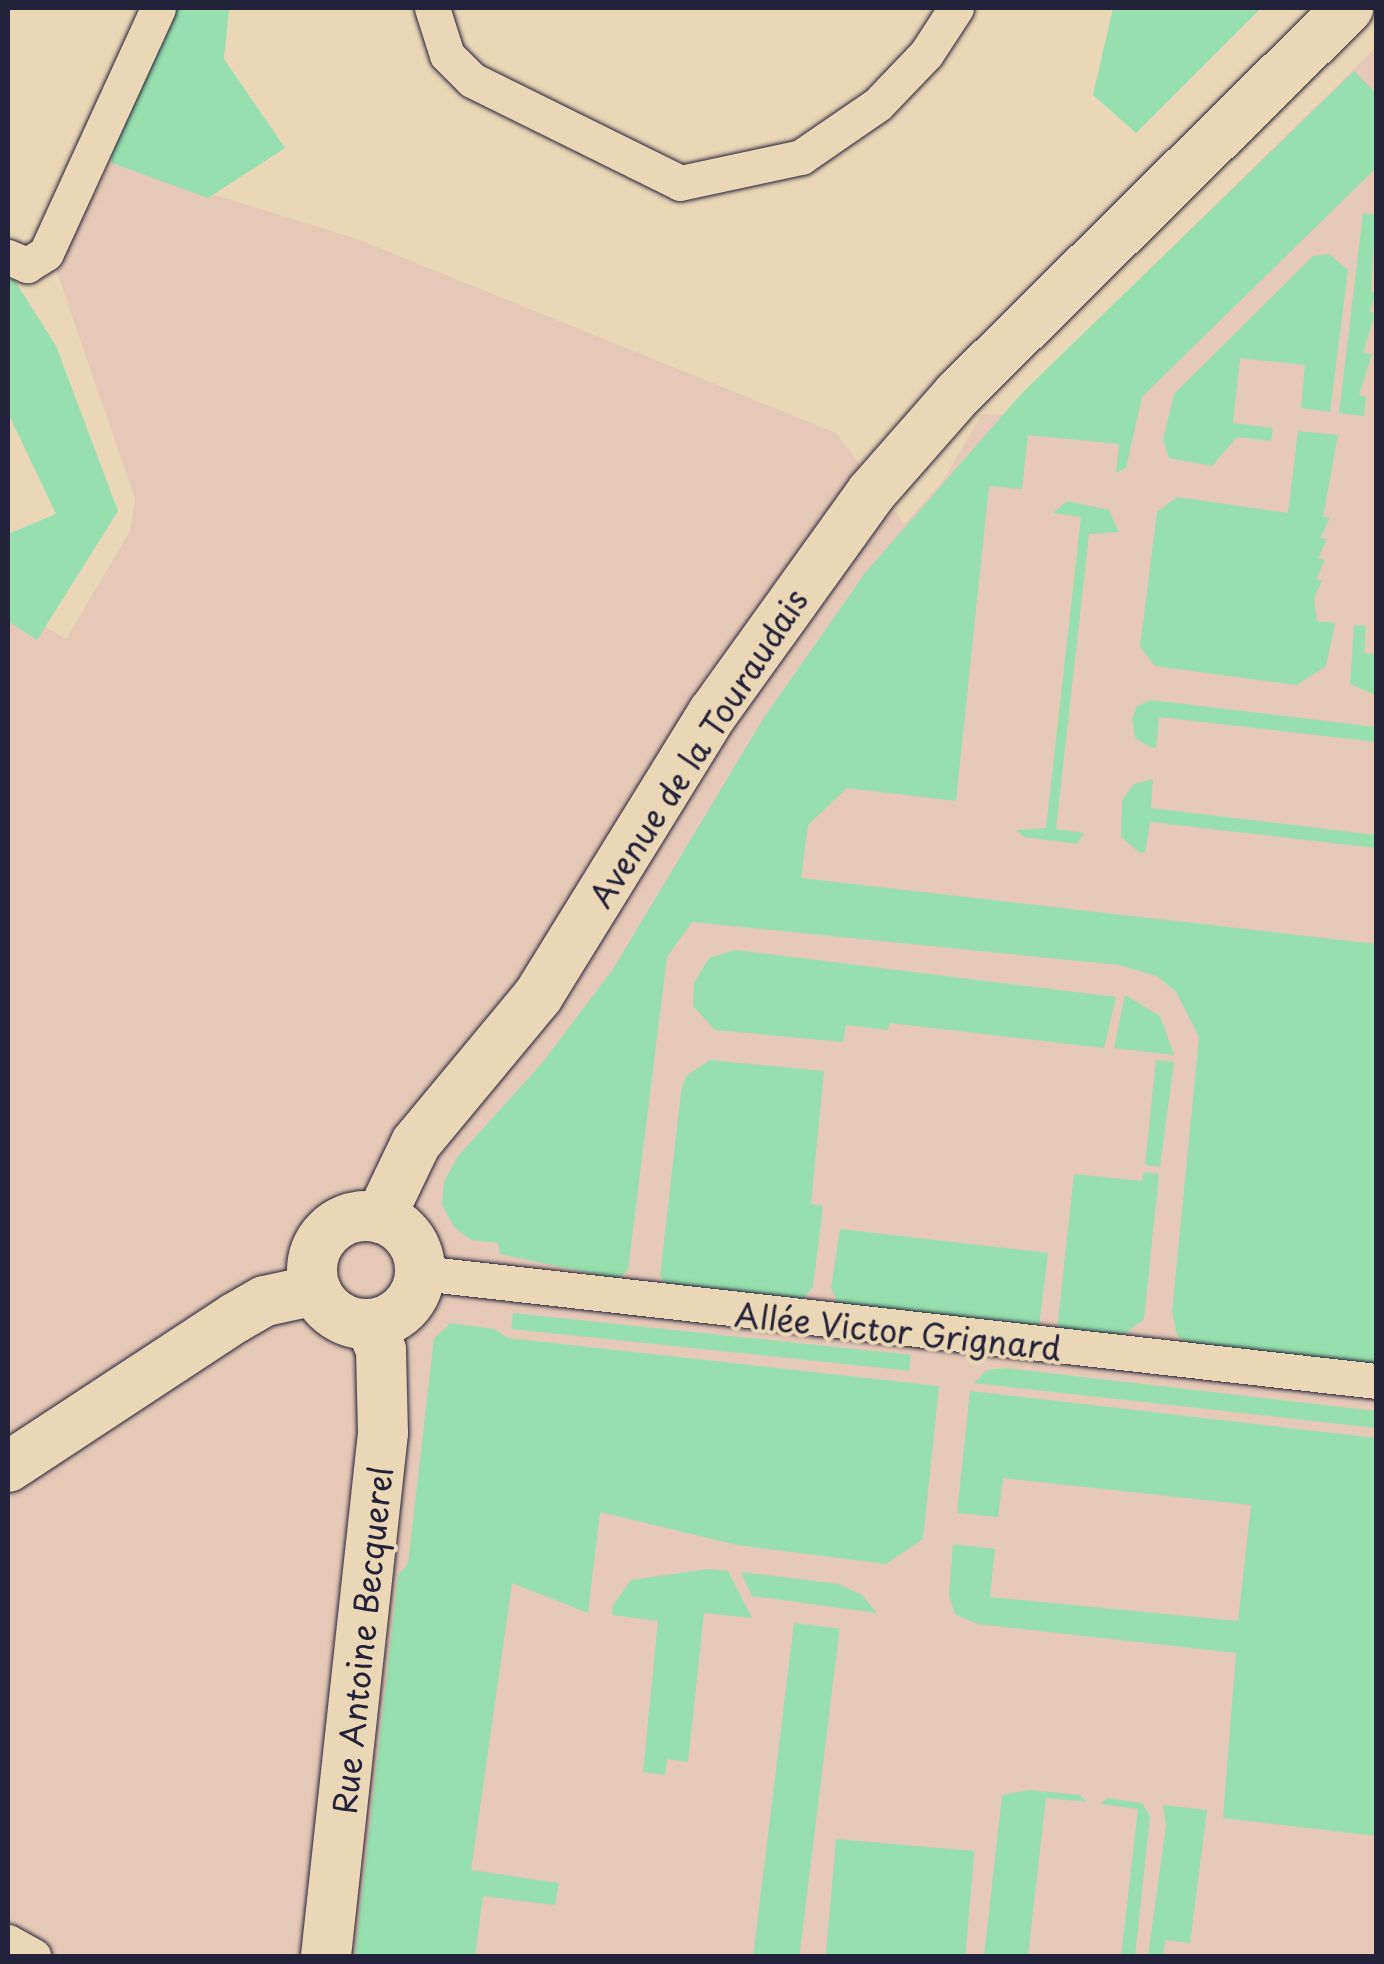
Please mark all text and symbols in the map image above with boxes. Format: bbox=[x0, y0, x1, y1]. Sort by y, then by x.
street label: Avenue de la Touraudais bbox=[580, 581, 816, 915]
street label: Allée Victor Grignard bbox=[730, 1294, 1066, 1368]
street label: Rue Antoine Becquerel bbox=[325, 1463, 399, 1817]

